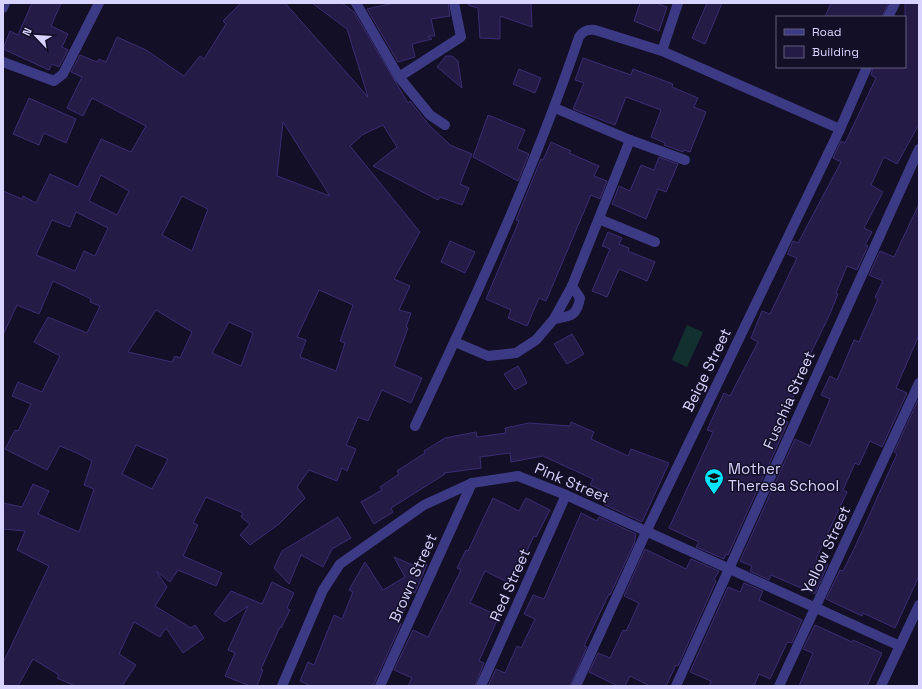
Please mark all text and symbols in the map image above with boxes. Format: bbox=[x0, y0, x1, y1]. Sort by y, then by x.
north arrow bbox=[16, 16, 56, 56]
legend bbox=[776, 16, 906, 68]
text: Road bbox=[812, 24, 841, 40]
text: N bbox=[19, 25, 35, 38]
text: Building bbox=[812, 44, 859, 60]
street label: Beige Street bbox=[678, 325, 735, 415]
street label: Fuschia Street bbox=[758, 348, 819, 452]
street label: Pink Street bbox=[532, 458, 613, 507]
place label: Mother Theresa School bbox=[728, 459, 839, 495]
school or university icon: Mother Theresa School bbox=[703, 467, 725, 495]
street label: Yellow Street bbox=[797, 503, 854, 597]
street label: Brown Street bbox=[384, 530, 441, 625]
street label: Red Street bbox=[485, 545, 534, 624]

